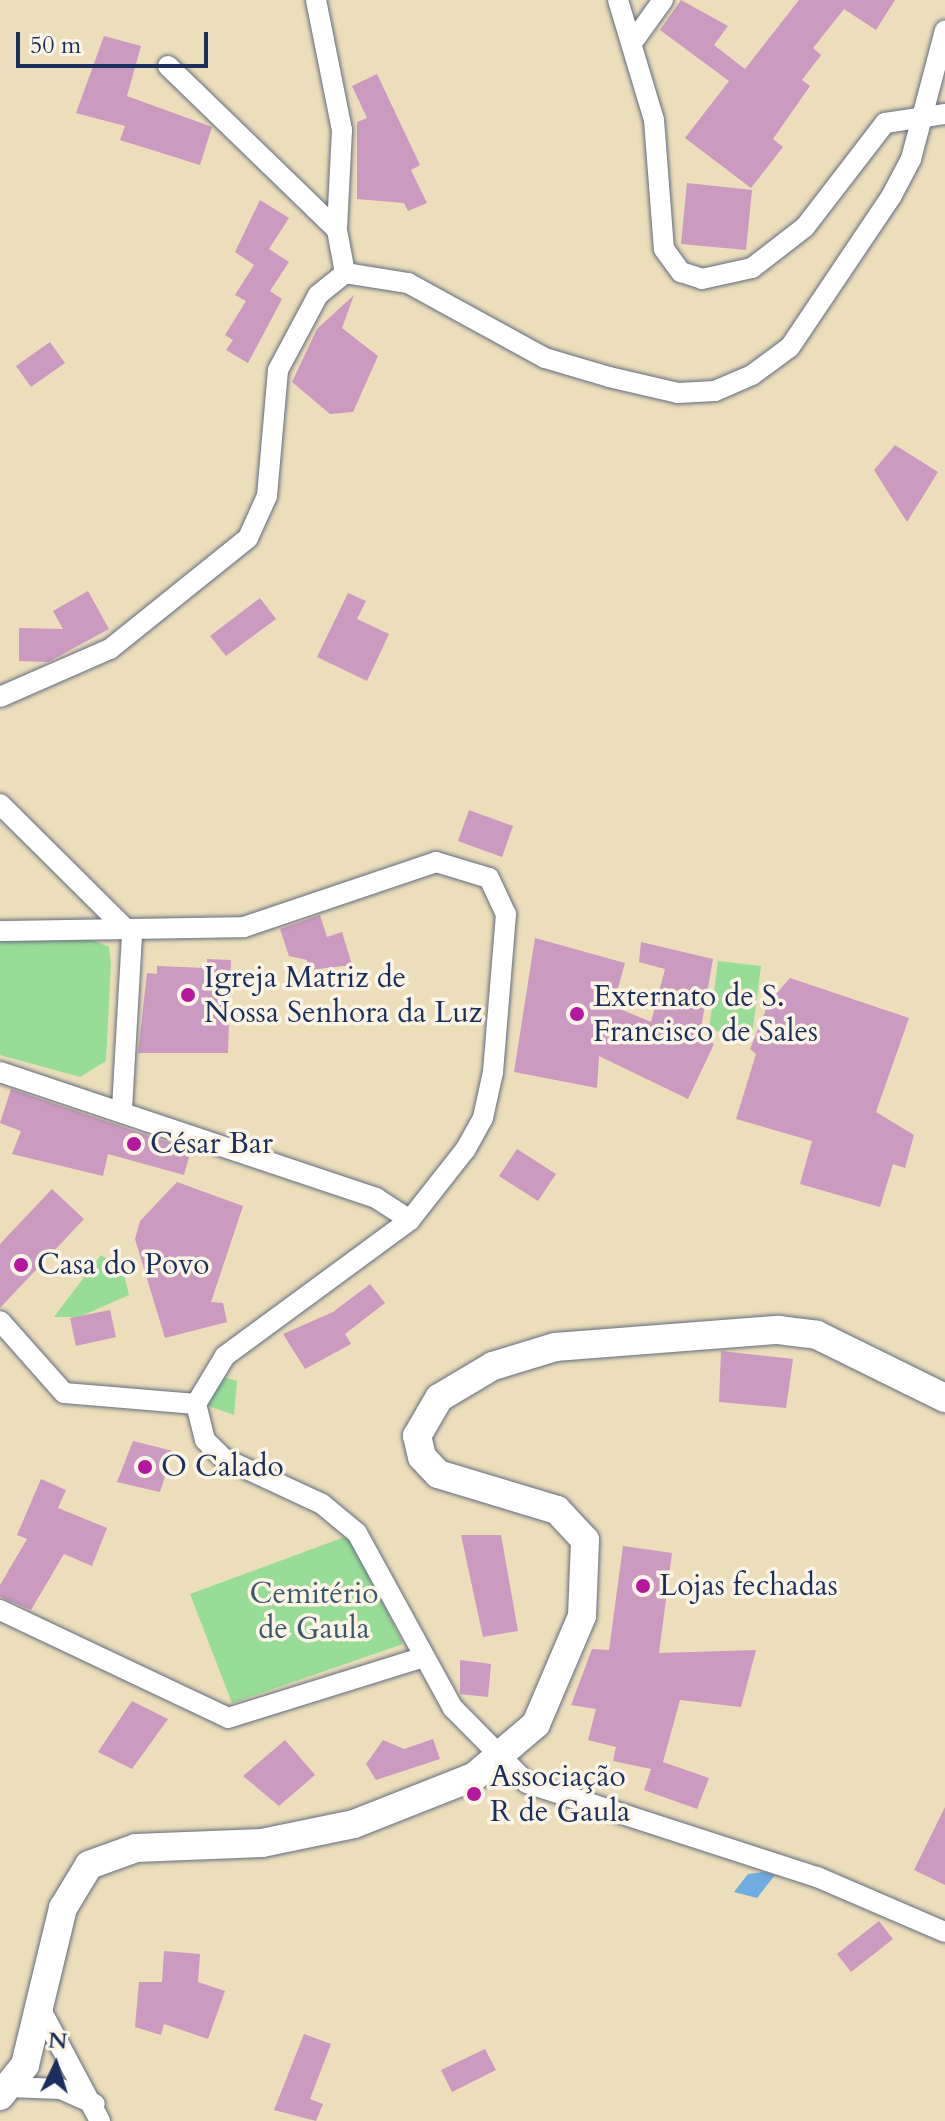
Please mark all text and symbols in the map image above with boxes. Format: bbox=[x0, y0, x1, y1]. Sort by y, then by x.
scale bar bbox=[20, 16, 212, 66]
text: 50 m bbox=[30, 29, 81, 62]
place label: Igreja Matriz de Nossa Senhora da Luz bbox=[204, 960, 482, 1030]
place label: Externato de S. Francisco de Sales bbox=[593, 979, 818, 1050]
marker: Igreja Matriz de Nossa Senhora da Luz bbox=[179, 986, 197, 1004]
marker: Externato de S. Francisco de Sales bbox=[568, 1005, 586, 1023]
place label: César Bar bbox=[150, 1126, 273, 1162]
marker: César Bar bbox=[125, 1135, 143, 1153]
place label: Casa do Povo bbox=[37, 1247, 210, 1283]
marker: Casa do Povo bbox=[12, 1256, 30, 1274]
place label: O Calado bbox=[161, 1449, 284, 1485]
marker: O Calado bbox=[136, 1458, 154, 1476]
place label: Lojas fechadas bbox=[659, 1568, 838, 1604]
park label: Cemitério de Gaula bbox=[249, 1576, 379, 1646]
marker: Lojas fechadas bbox=[634, 1577, 652, 1595]
place label: Associação R de Gaula bbox=[490, 1759, 630, 1830]
marker: Associação R de Gaula bbox=[465, 1785, 483, 1803]
north arrow bbox=[16, 2025, 96, 2105]
text: N bbox=[47, 2025, 68, 2057]

